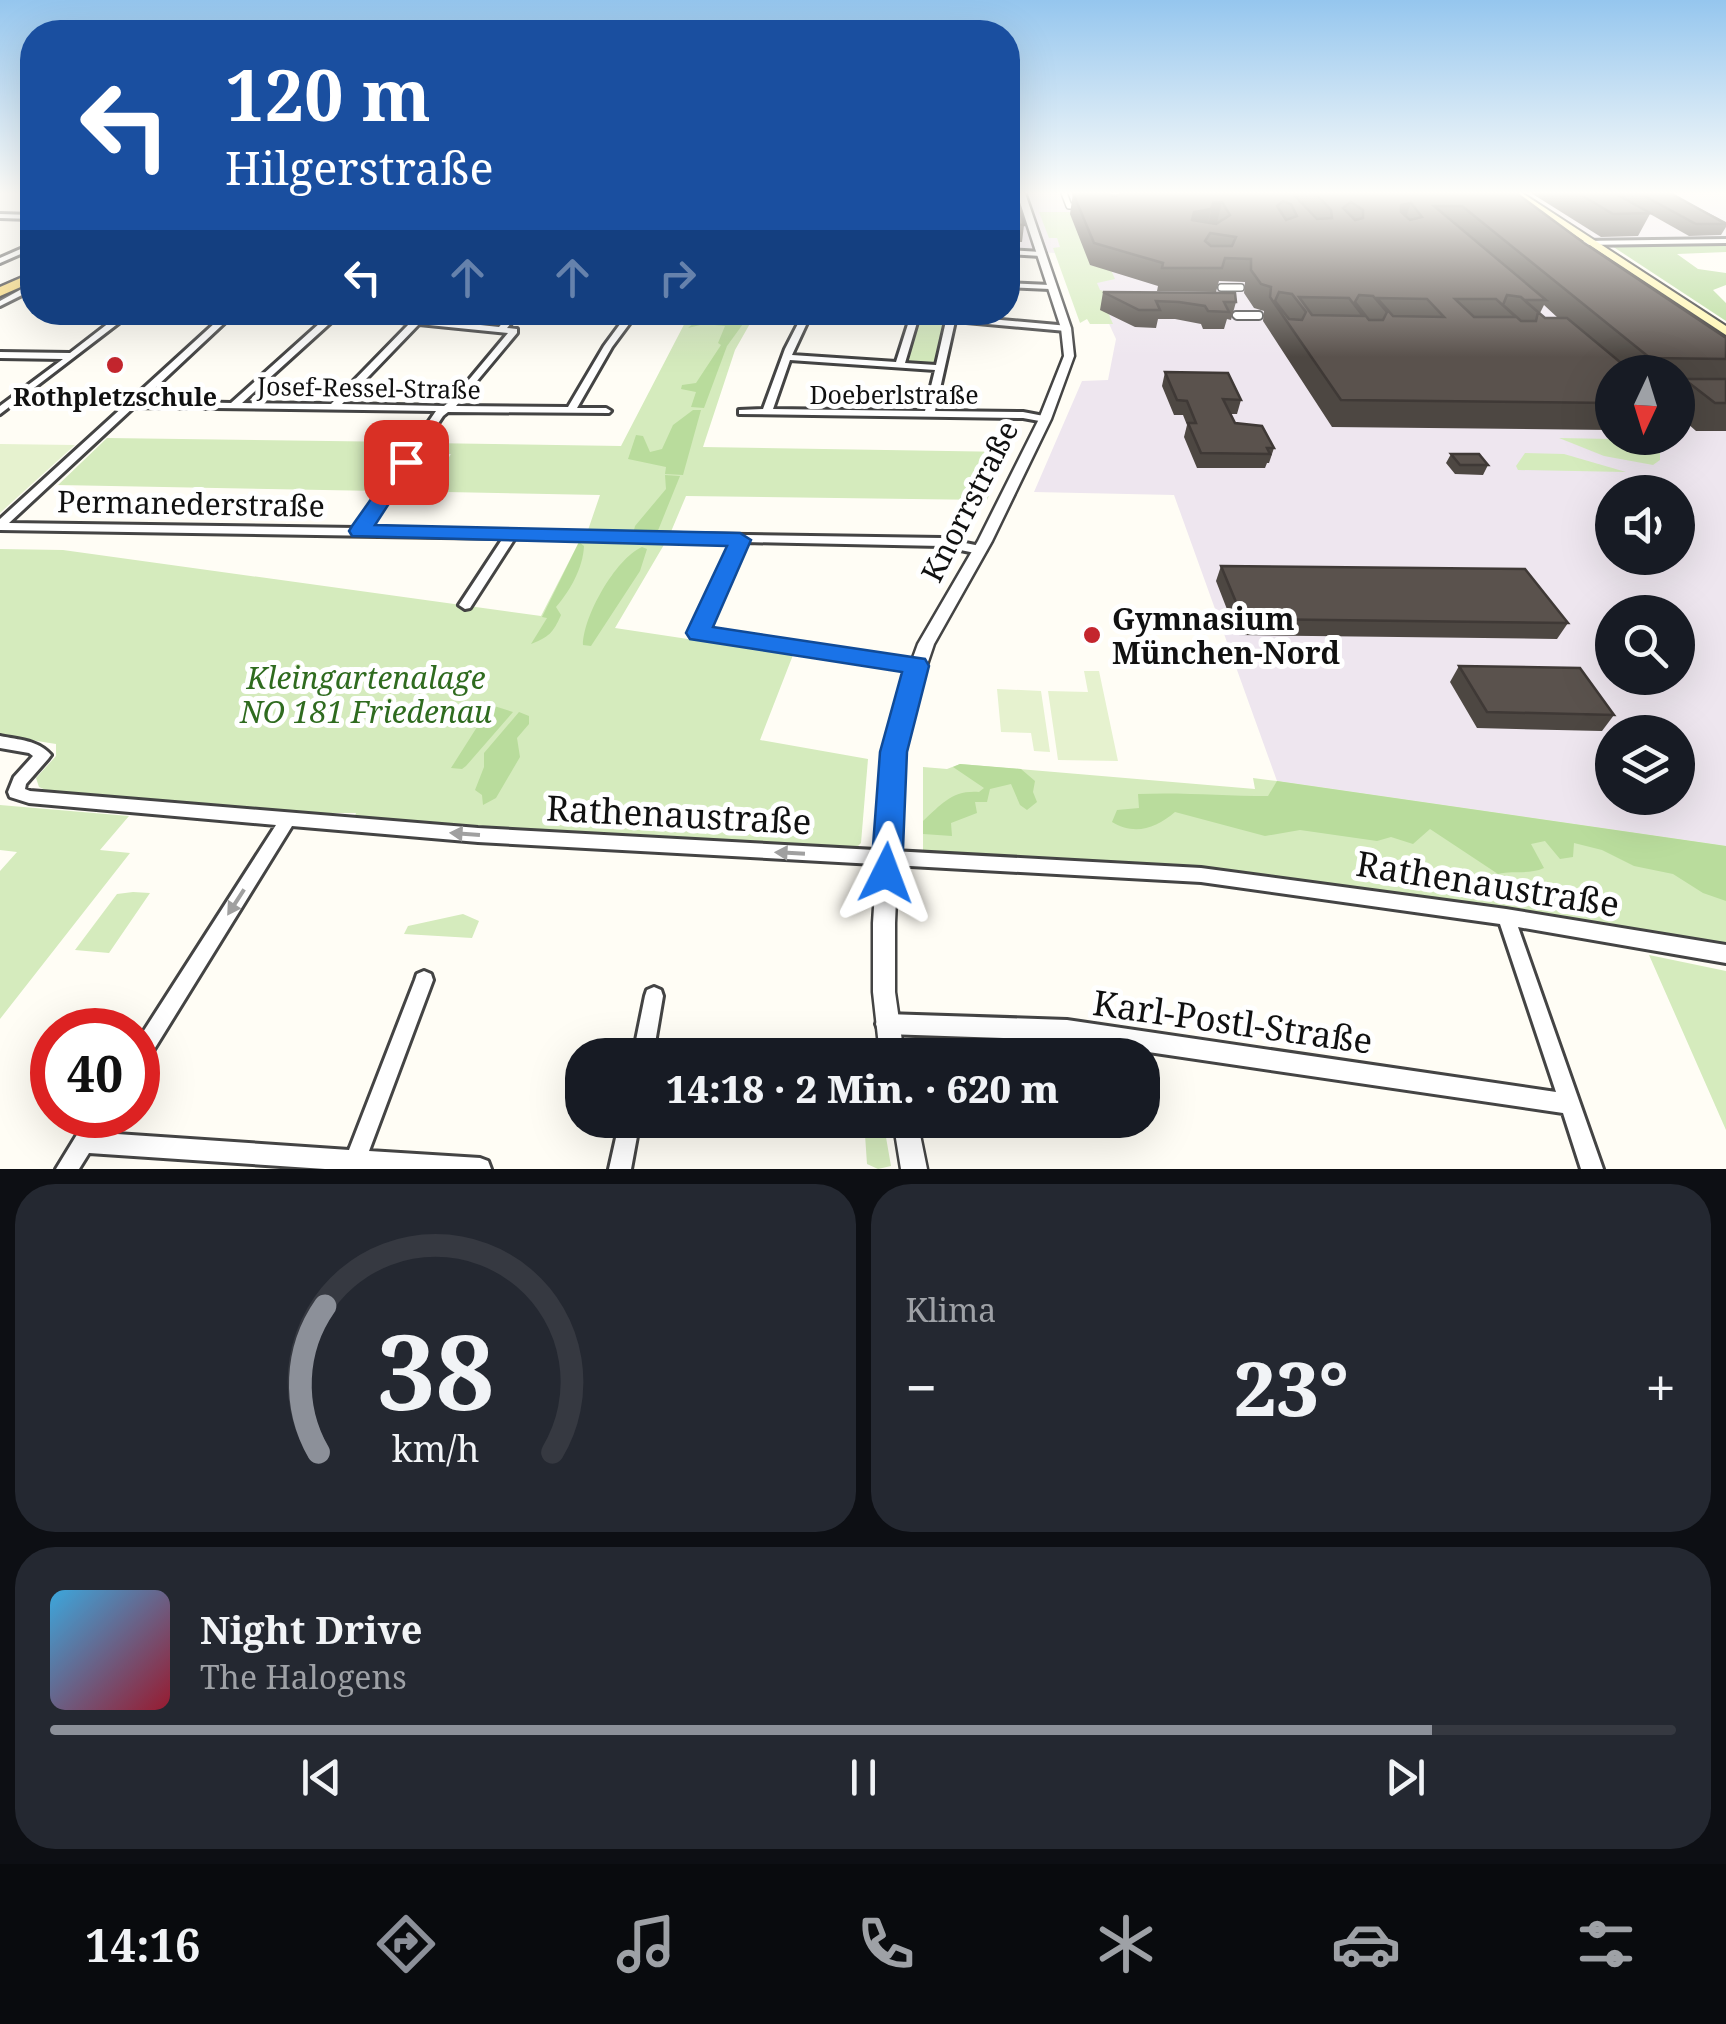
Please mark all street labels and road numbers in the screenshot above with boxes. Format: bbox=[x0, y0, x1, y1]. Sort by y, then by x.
street label: Josef-Ressel-Straße bbox=[256, 368, 481, 406]
street label: Doeberlstraße bbox=[809, 377, 979, 411]
street label: Knorrstraße bbox=[911, 413, 1027, 589]
street label: Permanederstraße bbox=[57, 480, 325, 526]
street label: Rathenaustraße bbox=[545, 784, 813, 844]
street label: Rathenaustraße bbox=[1353, 839, 1623, 927]
street label: Karl-Postl-Straße bbox=[1090, 978, 1376, 1064]

